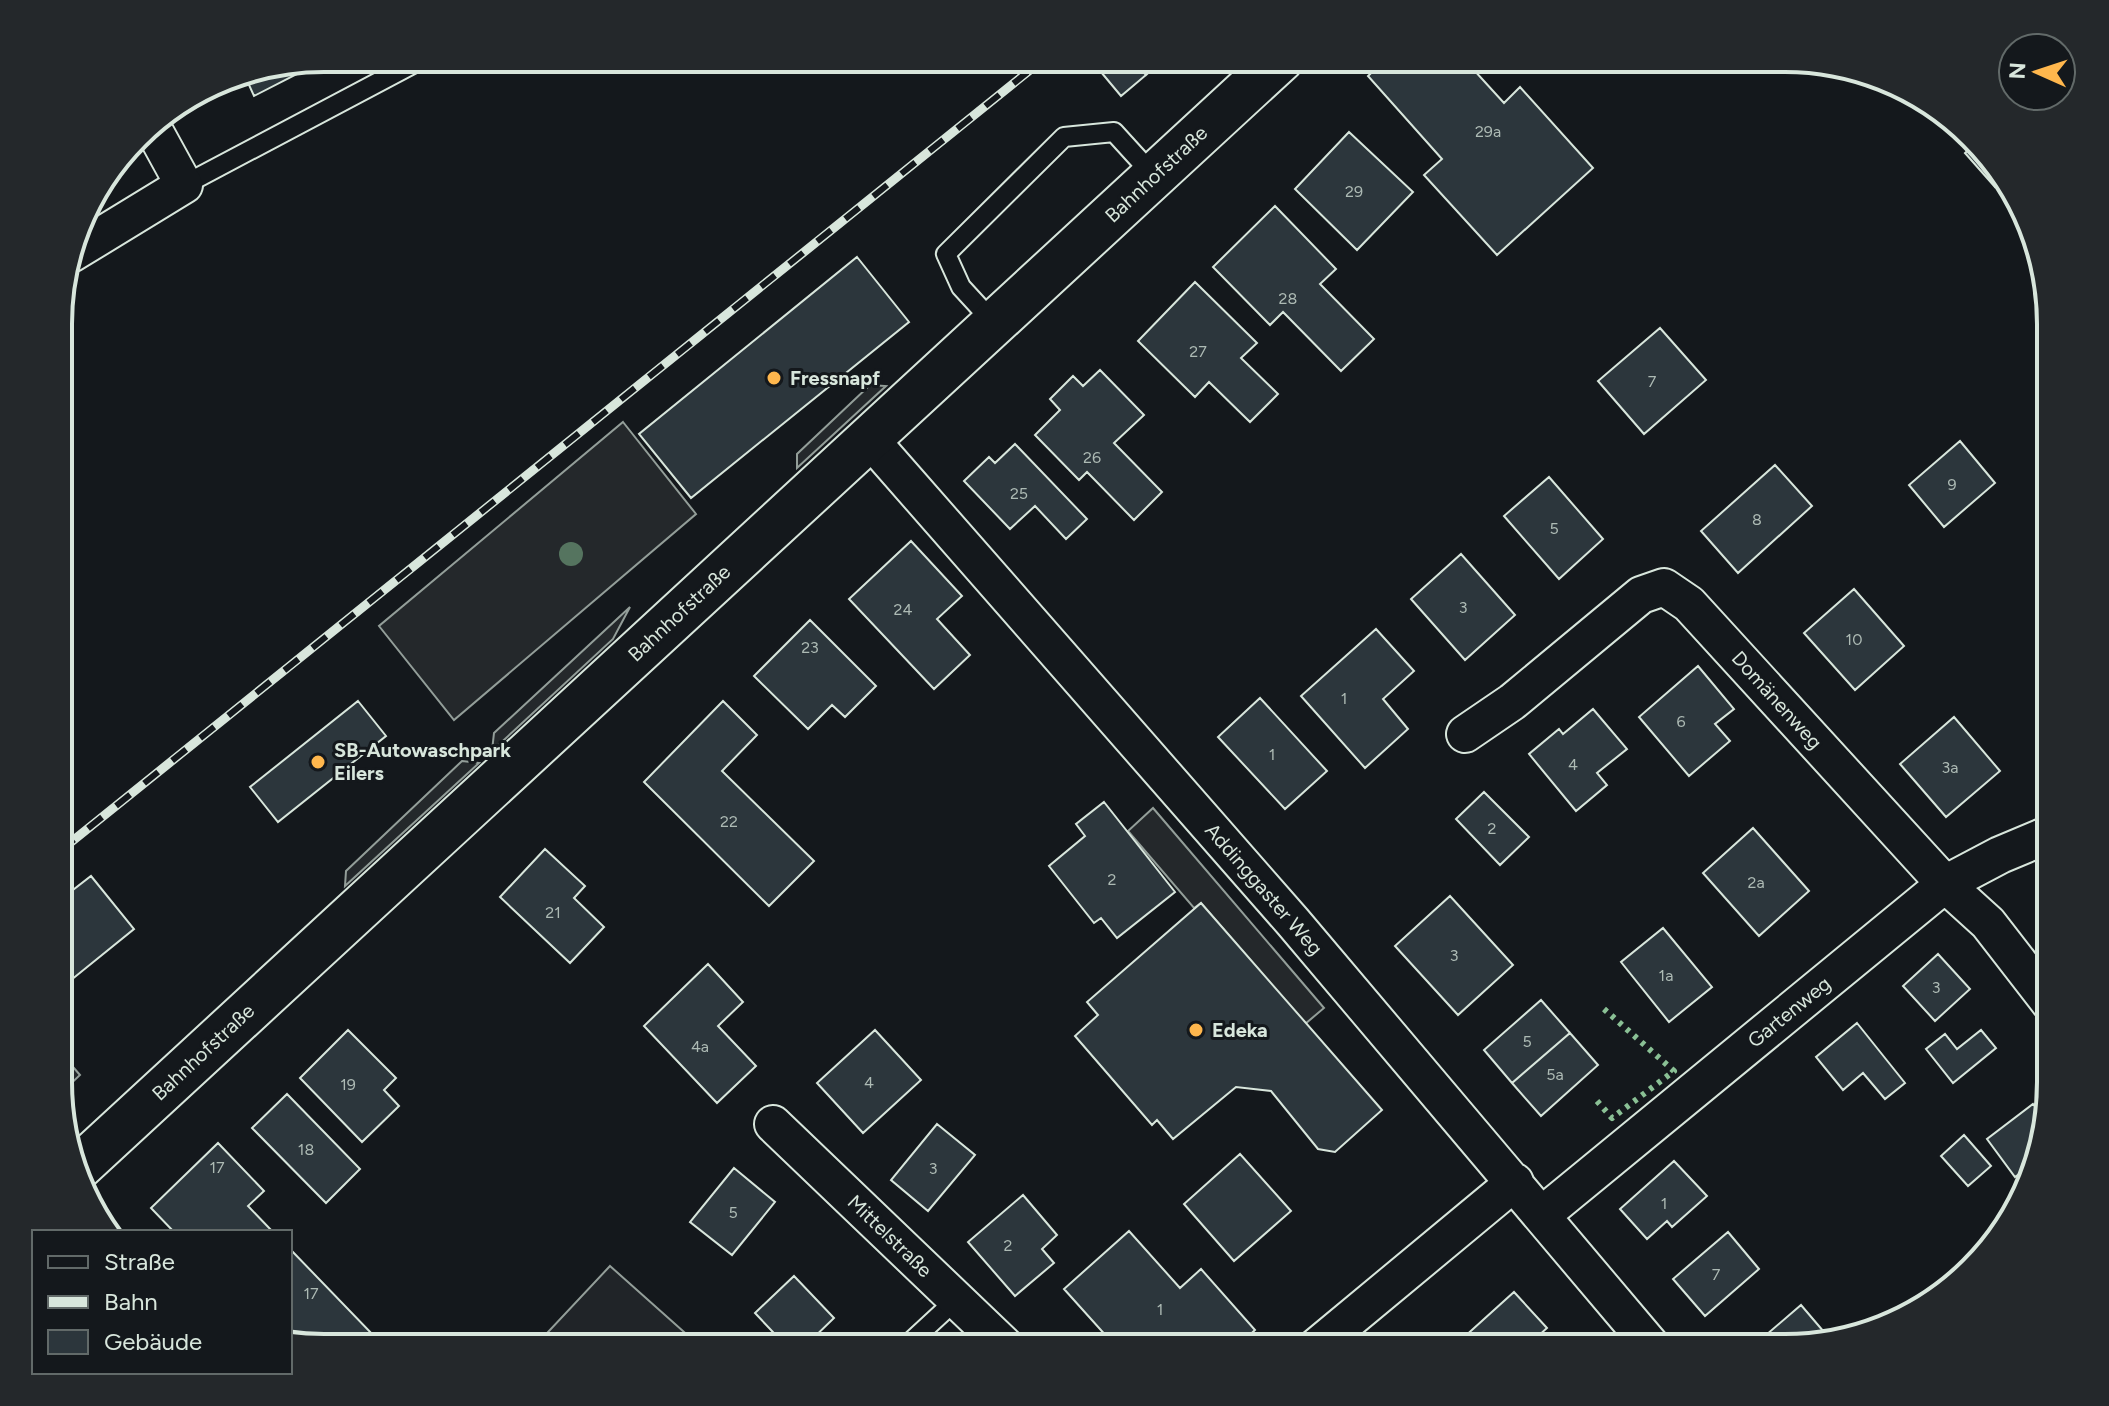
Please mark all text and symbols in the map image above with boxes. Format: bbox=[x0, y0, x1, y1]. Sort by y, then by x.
north arrow bbox=[1997, 32, 2077, 112]
text: N bbox=[2004, 62, 2031, 80]
street label: Bahnhofstraße bbox=[1100, 121, 1212, 227]
house number: 29a bbox=[1475, 122, 1501, 141]
house number: 29 bbox=[1345, 182, 1363, 201]
house number: 28 bbox=[1279, 289, 1297, 308]
house number: 27 bbox=[1189, 342, 1207, 361]
place label: Fressnapf bbox=[790, 366, 880, 390]
marker: Fressnapf bbox=[765, 369, 783, 387]
house number: 7 bbox=[1648, 372, 1657, 391]
house number: 26 bbox=[1083, 448, 1101, 467]
house number: 9 bbox=[1947, 475, 1957, 494]
house number: 25 bbox=[1010, 484, 1028, 503]
house number: 8 bbox=[1752, 510, 1762, 529]
house number: 5 bbox=[1549, 519, 1559, 538]
street label: Bahnhofstraße bbox=[623, 560, 735, 666]
house number: 3 bbox=[1459, 598, 1467, 617]
house number: 24 bbox=[894, 600, 912, 619]
house number: 10 bbox=[1846, 630, 1862, 649]
house number: 23 bbox=[801, 638, 819, 657]
street label: Domänenweg bbox=[1727, 646, 1827, 754]
house number: 1 bbox=[1341, 689, 1347, 708]
house number: 6 bbox=[1676, 712, 1686, 731]
place label: SB-Autowaschpark Eilers bbox=[334, 738, 511, 785]
house number: 1 bbox=[1269, 745, 1275, 764]
marker: SB-Autowaschpark Eilers bbox=[309, 753, 327, 771]
house number: 4 bbox=[1568, 755, 1578, 774]
house number: 3a bbox=[1942, 758, 1958, 777]
house number: 22 bbox=[720, 812, 738, 831]
street label: Addinggaster Weg bbox=[1200, 818, 1328, 960]
house number: 2 bbox=[1488, 819, 1496, 838]
house number: 2 bbox=[1108, 870, 1116, 889]
house number: 2a bbox=[1747, 873, 1765, 892]
house number: 21 bbox=[545, 903, 561, 922]
house number: 3 bbox=[1450, 946, 1458, 965]
house number: 1a bbox=[1659, 966, 1673, 985]
street label: Gartenweg bbox=[1743, 971, 1835, 1053]
house number: 3 bbox=[1932, 978, 1940, 997]
street label: Bahnhofstraße bbox=[147, 999, 259, 1105]
place label: Edeka bbox=[1212, 1018, 1268, 1042]
marker: Edeka bbox=[1187, 1021, 1205, 1039]
house number: 5 bbox=[1522, 1032, 1532, 1051]
house number: 4a bbox=[691, 1037, 709, 1056]
house number: 5a bbox=[1546, 1065, 1564, 1084]
house number: 4 bbox=[864, 1073, 874, 1092]
house number: 19 bbox=[340, 1075, 356, 1094]
house number: 18 bbox=[298, 1140, 314, 1159]
house number: 17 bbox=[209, 1158, 225, 1177]
house number: 3 bbox=[929, 1159, 937, 1178]
street label: Mittelstraße bbox=[843, 1190, 937, 1282]
house number: 1 bbox=[1661, 1194, 1667, 1213]
house number: 5 bbox=[728, 1203, 738, 1222]
legend bbox=[32, 1230, 292, 1374]
house number: 2 bbox=[1004, 1236, 1012, 1255]
text: Straße bbox=[104, 1247, 175, 1276]
house number: 7 bbox=[1712, 1265, 1721, 1284]
house number: 17 bbox=[303, 1284, 319, 1303]
text: Bahn bbox=[104, 1287, 158, 1316]
house number: 1 bbox=[1157, 1300, 1163, 1319]
text: Gebäude bbox=[104, 1327, 202, 1356]

